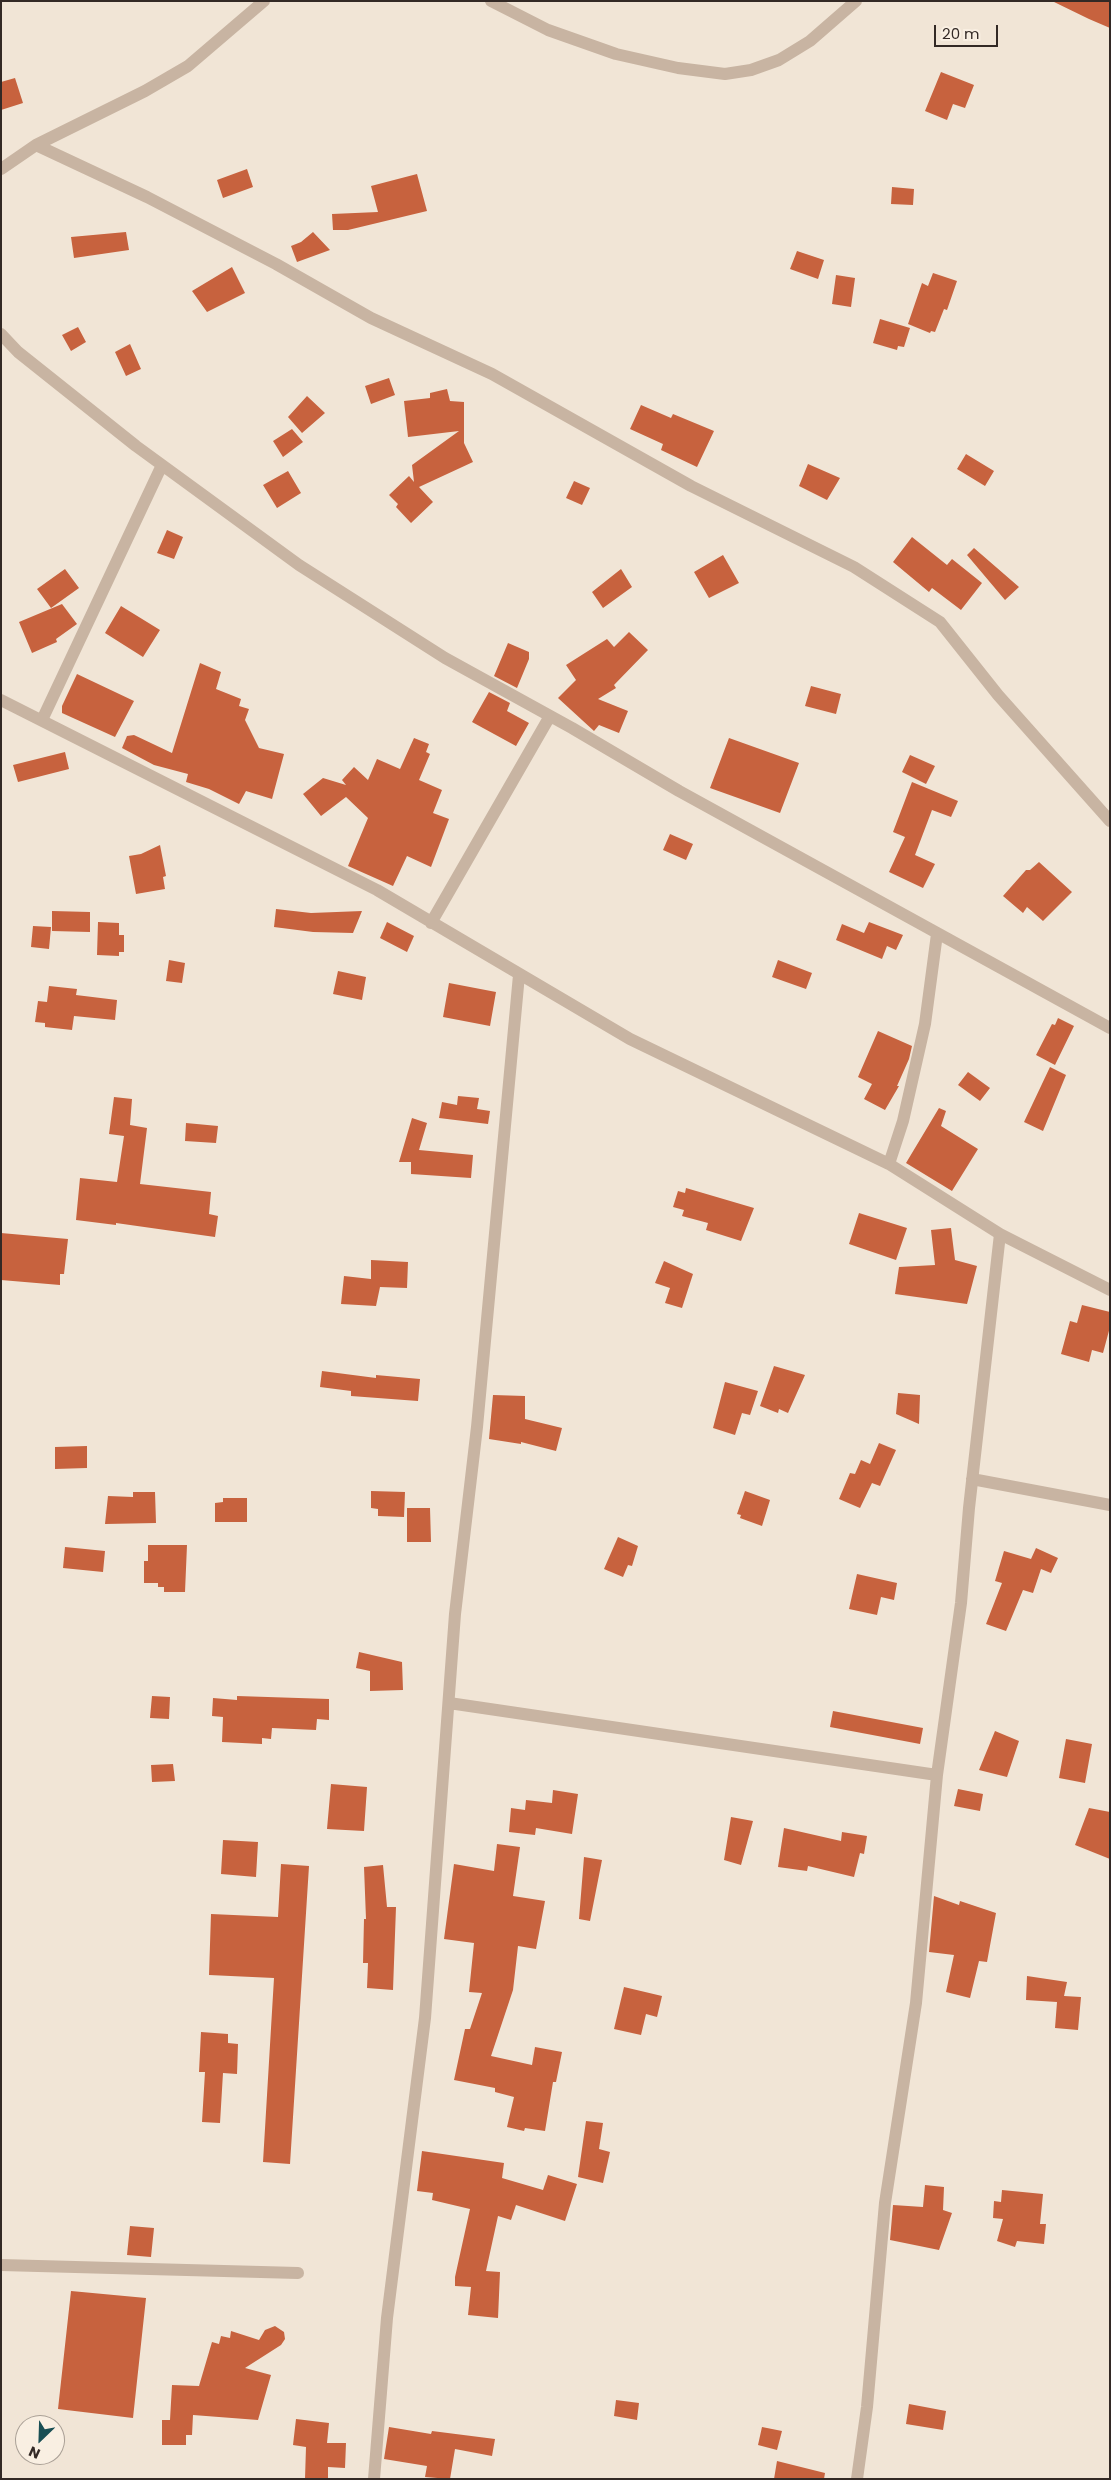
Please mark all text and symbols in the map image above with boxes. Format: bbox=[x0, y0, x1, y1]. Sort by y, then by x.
scale bar bbox=[936, 15, 1000, 47]
text: 20 m bbox=[942, 23, 980, 44]
north arrow bbox=[15, 2415, 65, 2465]
text: N bbox=[25, 2442, 43, 2464]

